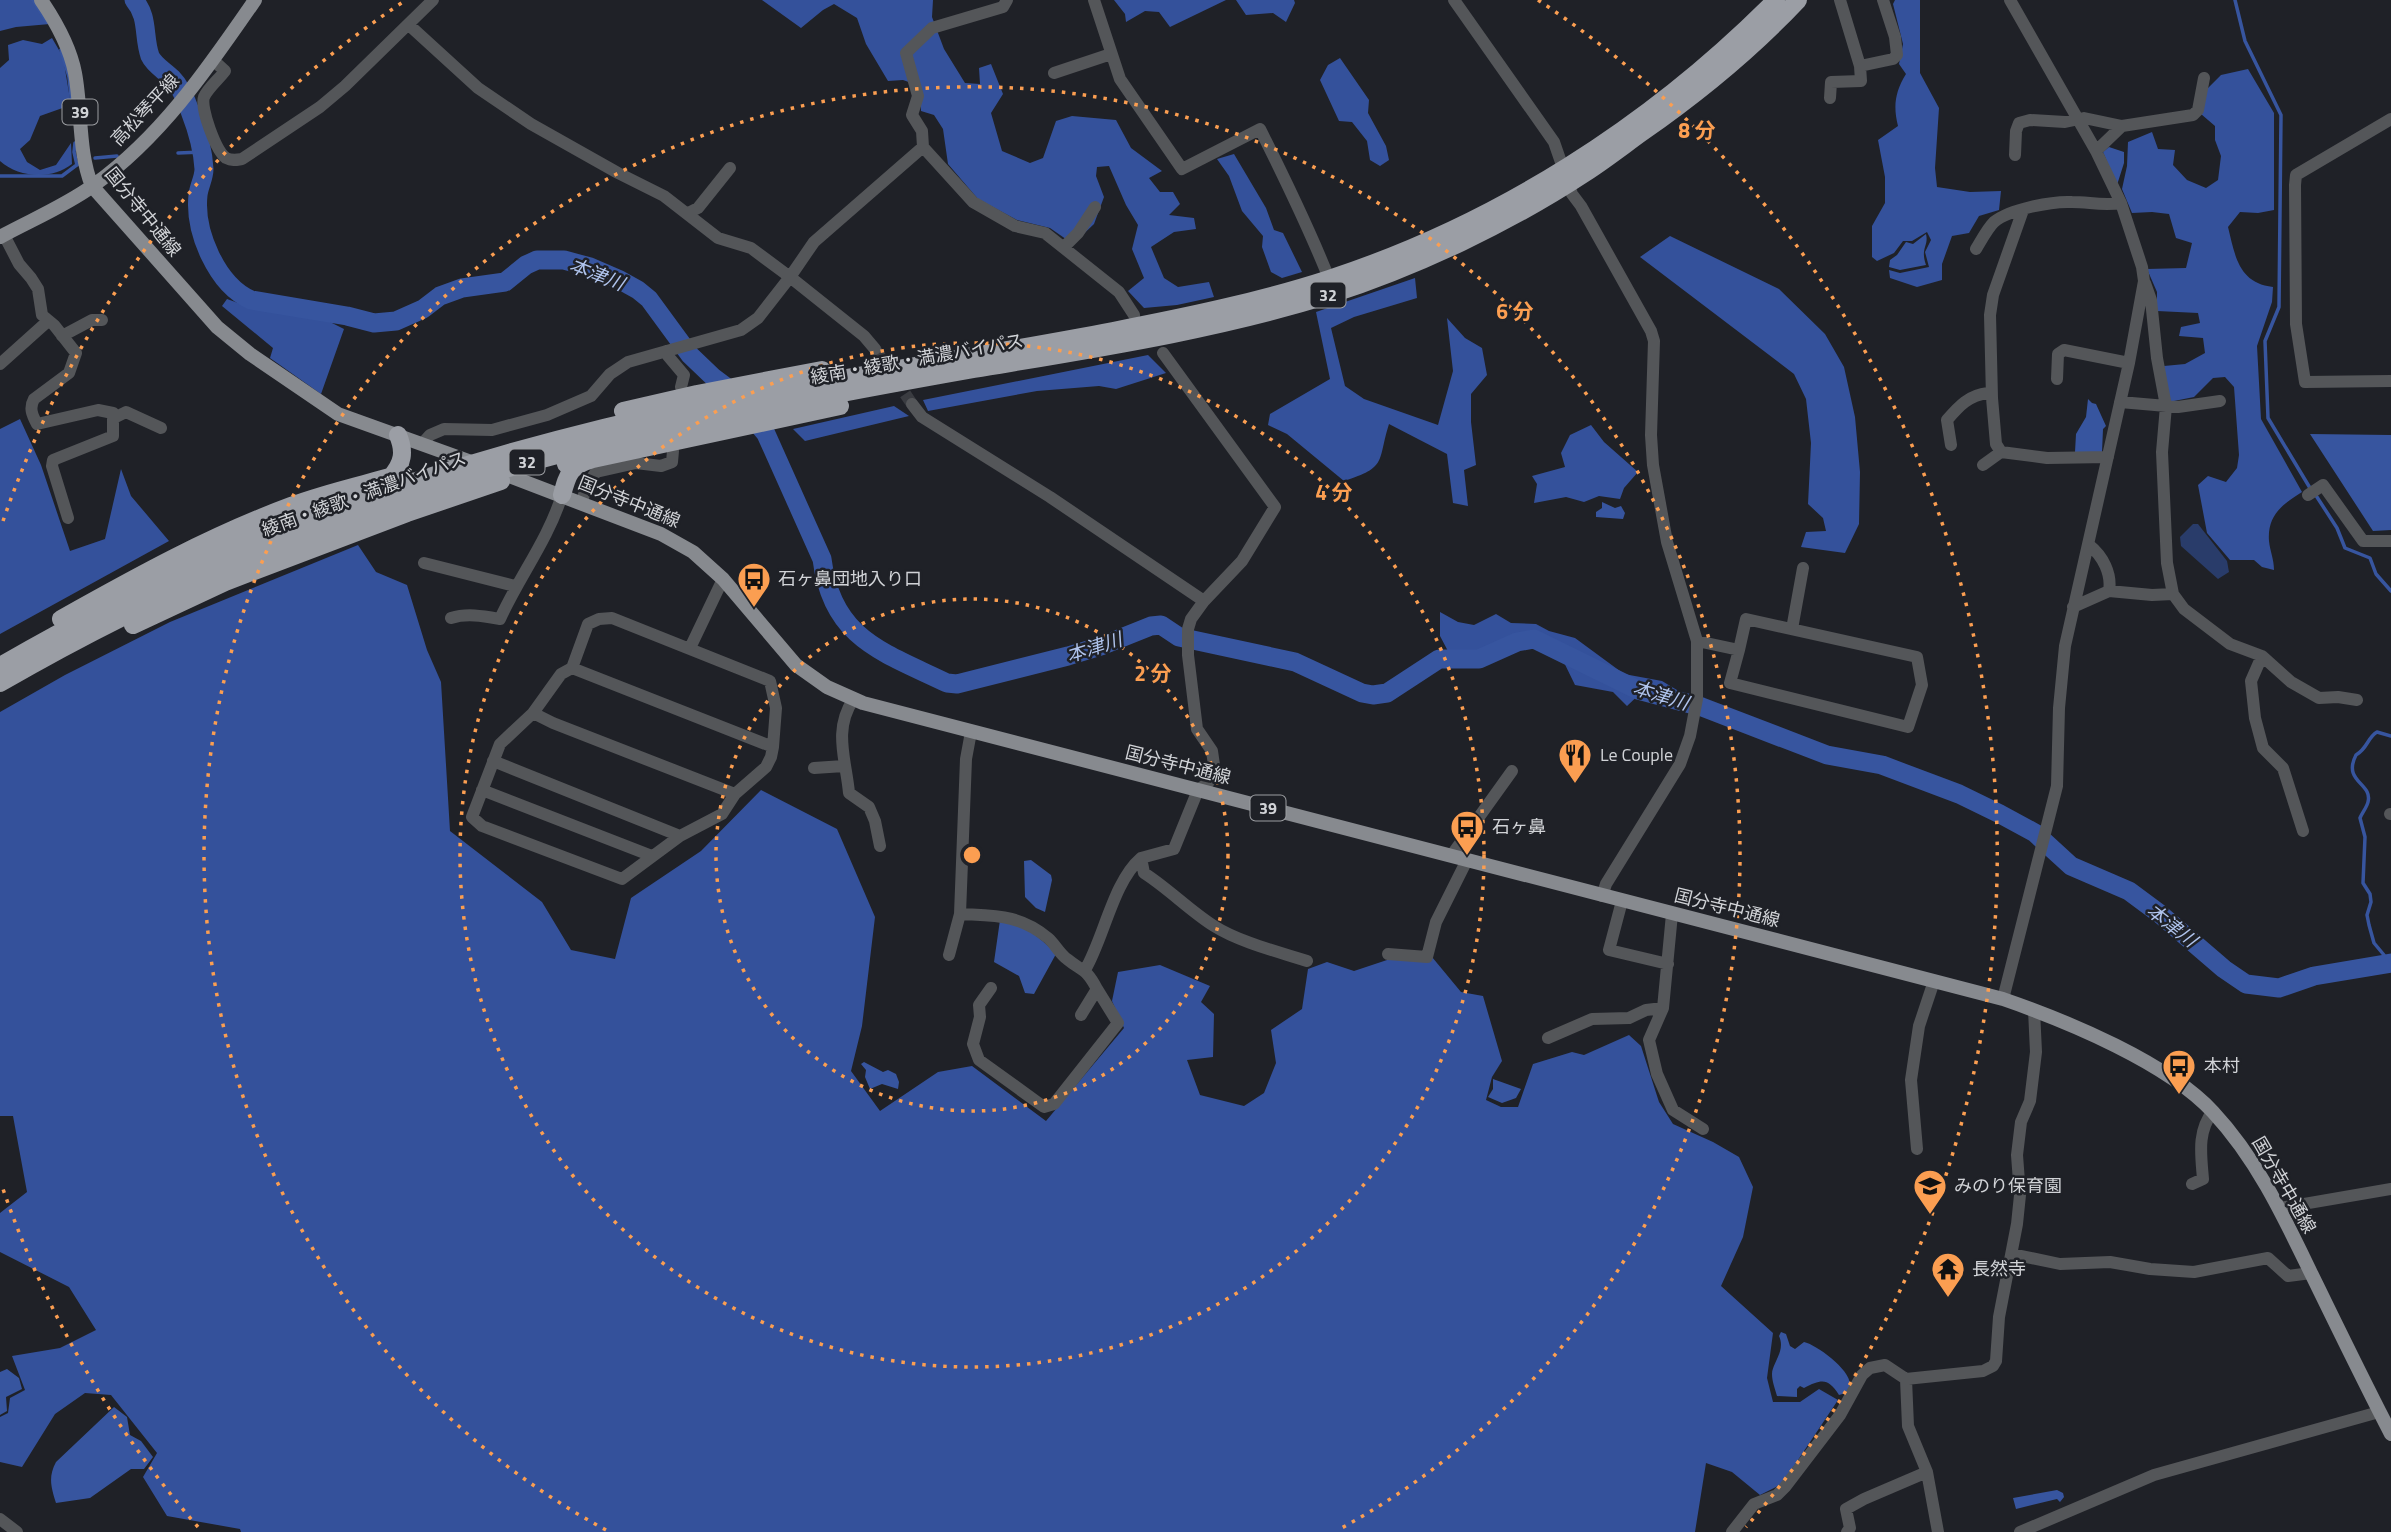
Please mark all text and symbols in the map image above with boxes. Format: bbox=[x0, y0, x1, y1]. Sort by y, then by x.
street label: 高松琴平線 bbox=[104, 68, 185, 152]
road number: 39 bbox=[62, 100, 98, 124]
text: 8 分 bbox=[1678, 114, 1716, 146]
street label: 国分寺中通線 bbox=[99, 161, 188, 262]
water label: 本津川 bbox=[565, 250, 631, 298]
road number: 32 bbox=[1310, 282, 1346, 308]
text: 6 分 bbox=[1496, 295, 1534, 327]
street label: 綾南・綾歌・満濃バイパス bbox=[808, 326, 1025, 391]
street label: 綾南・綾歌・満濃バイパス bbox=[258, 444, 470, 543]
road number: 32 bbox=[510, 449, 544, 475]
street label: 国分寺中通線 bbox=[574, 469, 684, 534]
text: 4 分 bbox=[1315, 476, 1353, 508]
bus stop icon: 石ヶ鼻団地入り口 bbox=[735, 560, 773, 609]
place label: 石ヶ鼻団地入り口 bbox=[778, 565, 922, 592]
water label: 本津川 bbox=[1062, 623, 1127, 669]
text: 2 分 bbox=[1134, 657, 1172, 689]
water label: 本津川 bbox=[1630, 672, 1695, 717]
restaurant icon: Le Couple bbox=[1556, 736, 1594, 785]
street label: 国分寺中通線 bbox=[1122, 738, 1234, 791]
place label: Le Couple bbox=[1600, 741, 1673, 768]
road number: 39 bbox=[1250, 796, 1286, 820]
bus stop icon: 石ヶ鼻 bbox=[1448, 808, 1486, 857]
place label: 石ヶ鼻 bbox=[1492, 813, 1546, 840]
centre of rings bbox=[960, 843, 984, 867]
street label: 国分寺中通線 bbox=[1671, 881, 1783, 934]
water label: 本津川 bbox=[2141, 896, 2205, 955]
bus stop icon: 本村 bbox=[2160, 1047, 2198, 1096]
place label: 本村 bbox=[2204, 1052, 2240, 1079]
street label: 国分寺中通線 bbox=[2246, 1131, 2323, 1238]
school or university icon: みのり保育園 bbox=[1911, 1167, 1949, 1216]
place label: みのり保育園 bbox=[1954, 1172, 2062, 1199]
temple icon: 長然寺 bbox=[1929, 1250, 1967, 1299]
place label: 長然寺 bbox=[1972, 1255, 2026, 1282]

